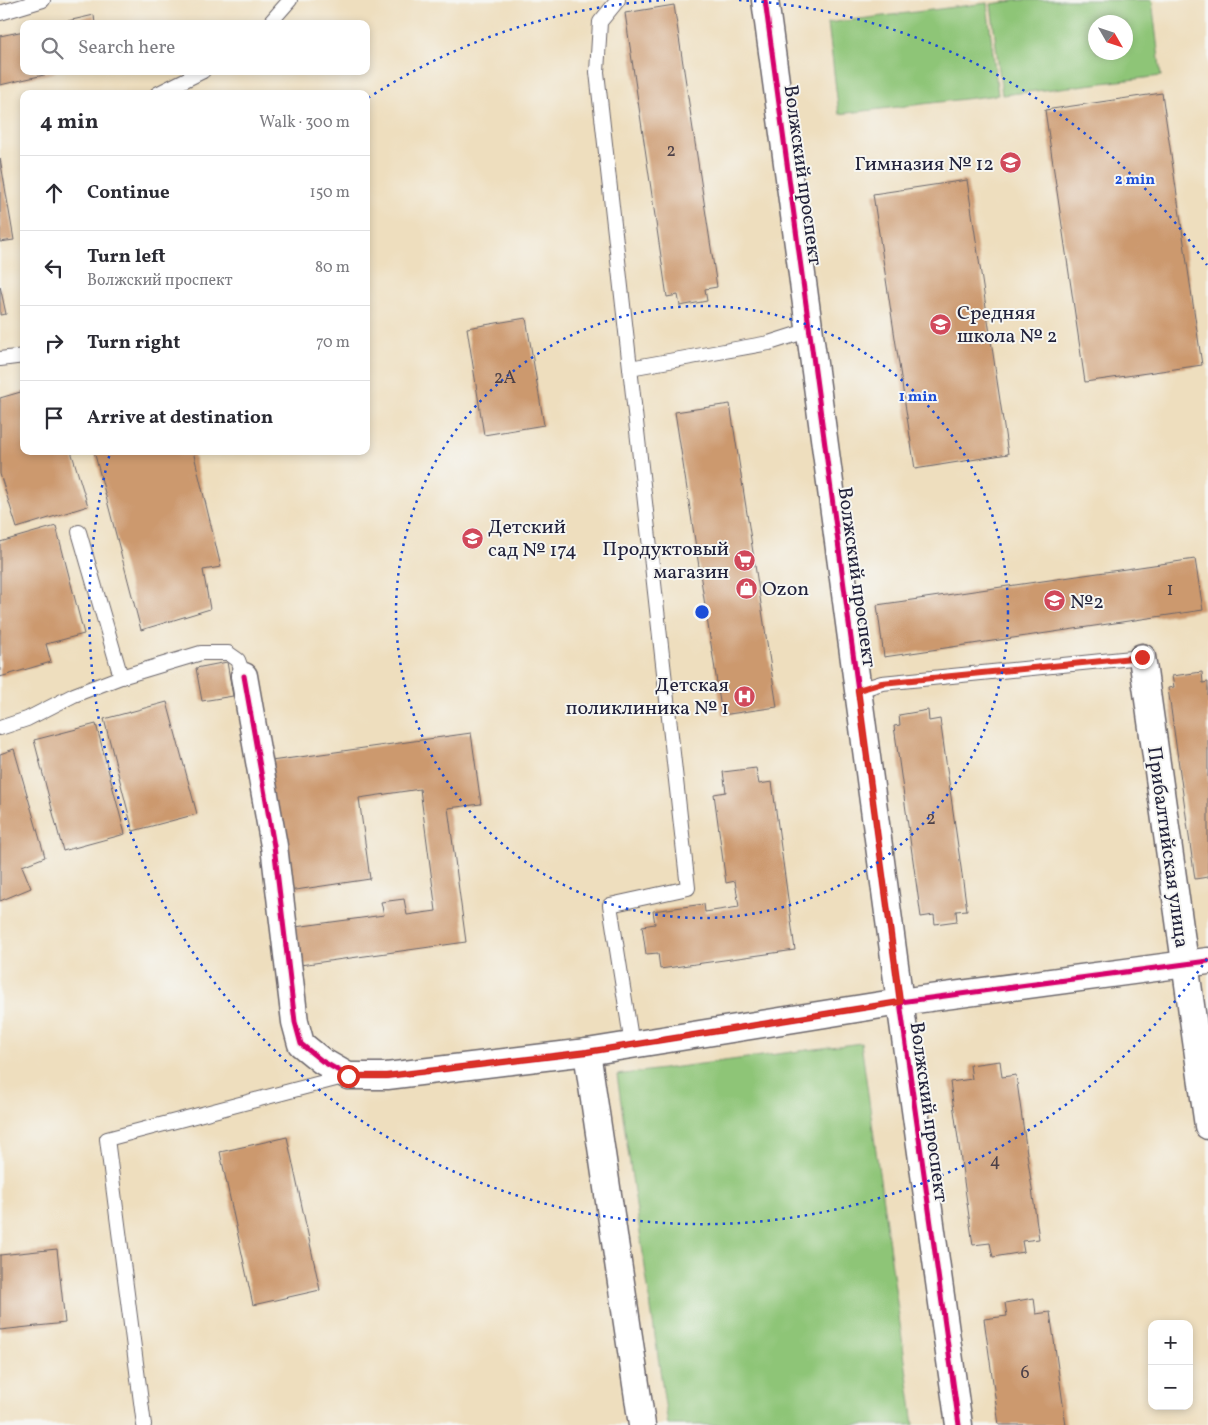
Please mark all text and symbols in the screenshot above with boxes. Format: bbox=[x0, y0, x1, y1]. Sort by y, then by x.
north arrow bbox=[1088, 15, 1133, 60]
search box bbox=[20, 20, 370, 75]
icon: search bbox=[38, 34, 66, 62]
text: Search here bbox=[78, 35, 175, 61]
street label: Волжский проспект bbox=[775, 83, 829, 267]
text: 4 min bbox=[40, 108, 99, 137]
text: Walk · 300 m bbox=[259, 112, 350, 134]
house number: 2 bbox=[666, 139, 676, 164]
place label: Гимназия № 12 bbox=[854, 151, 994, 179]
school or university icon: Гимназия № 12 bbox=[998, 151, 1022, 175]
text: 2 min bbox=[1115, 170, 1155, 191]
icon: ahead bbox=[40, 179, 68, 207]
text: Continue bbox=[87, 180, 170, 206]
text: 150 m bbox=[309, 182, 350, 204]
text: Turn left bbox=[87, 244, 166, 270]
icon: left bbox=[40, 254, 68, 282]
text: 80 m bbox=[315, 257, 350, 279]
text: Волжский проспект bbox=[87, 270, 233, 292]
place label: Средняя школа № 2 bbox=[957, 300, 1058, 351]
school or university icon: Средняя школа № 2 bbox=[929, 312, 953, 336]
icon: right bbox=[40, 329, 68, 357]
text: Turn right bbox=[87, 330, 180, 356]
text: 70 m bbox=[316, 332, 350, 354]
house number: 2А bbox=[494, 366, 516, 391]
text: 1 min bbox=[899, 387, 937, 408]
icon: arrive bbox=[40, 404, 68, 432]
text: Arrive at destination bbox=[87, 405, 273, 431]
street label: Волжский проспект bbox=[829, 485, 883, 669]
place label: Детский сад № 174 bbox=[488, 514, 577, 565]
school or university icon: Детский сад № 174 bbox=[460, 526, 484, 550]
place label: Продуктовый магазин bbox=[602, 536, 729, 587]
supermarket icon: Продуктовый магазин bbox=[733, 548, 757, 572]
shop icon: Ozon bbox=[734, 576, 758, 600]
place label: Ozon bbox=[762, 576, 809, 604]
house number: 1 bbox=[1167, 578, 1173, 603]
school or university icon: №2 bbox=[1042, 589, 1066, 613]
place label: №2 bbox=[1070, 589, 1104, 617]
centre of rings bbox=[693, 603, 711, 621]
route end bbox=[1131, 646, 1154, 669]
place label: Детская поликлиника № 1 bbox=[566, 672, 729, 723]
hospital icon: Детская поликлиника № 1 bbox=[733, 684, 757, 708]
street label: Прибалтийская улица bbox=[1139, 745, 1195, 950]
house number: 2 bbox=[926, 807, 936, 832]
street label: Волжский проспект bbox=[901, 1020, 955, 1204]
route start bbox=[337, 1065, 360, 1088]
house number: 4 bbox=[990, 1149, 1000, 1174]
map controls bbox=[1148, 1320, 1193, 1410]
button: + bbox=[1148, 1320, 1193, 1365]
house number: 6 bbox=[1020, 1361, 1030, 1386]
button: − bbox=[1148, 1365, 1193, 1410]

